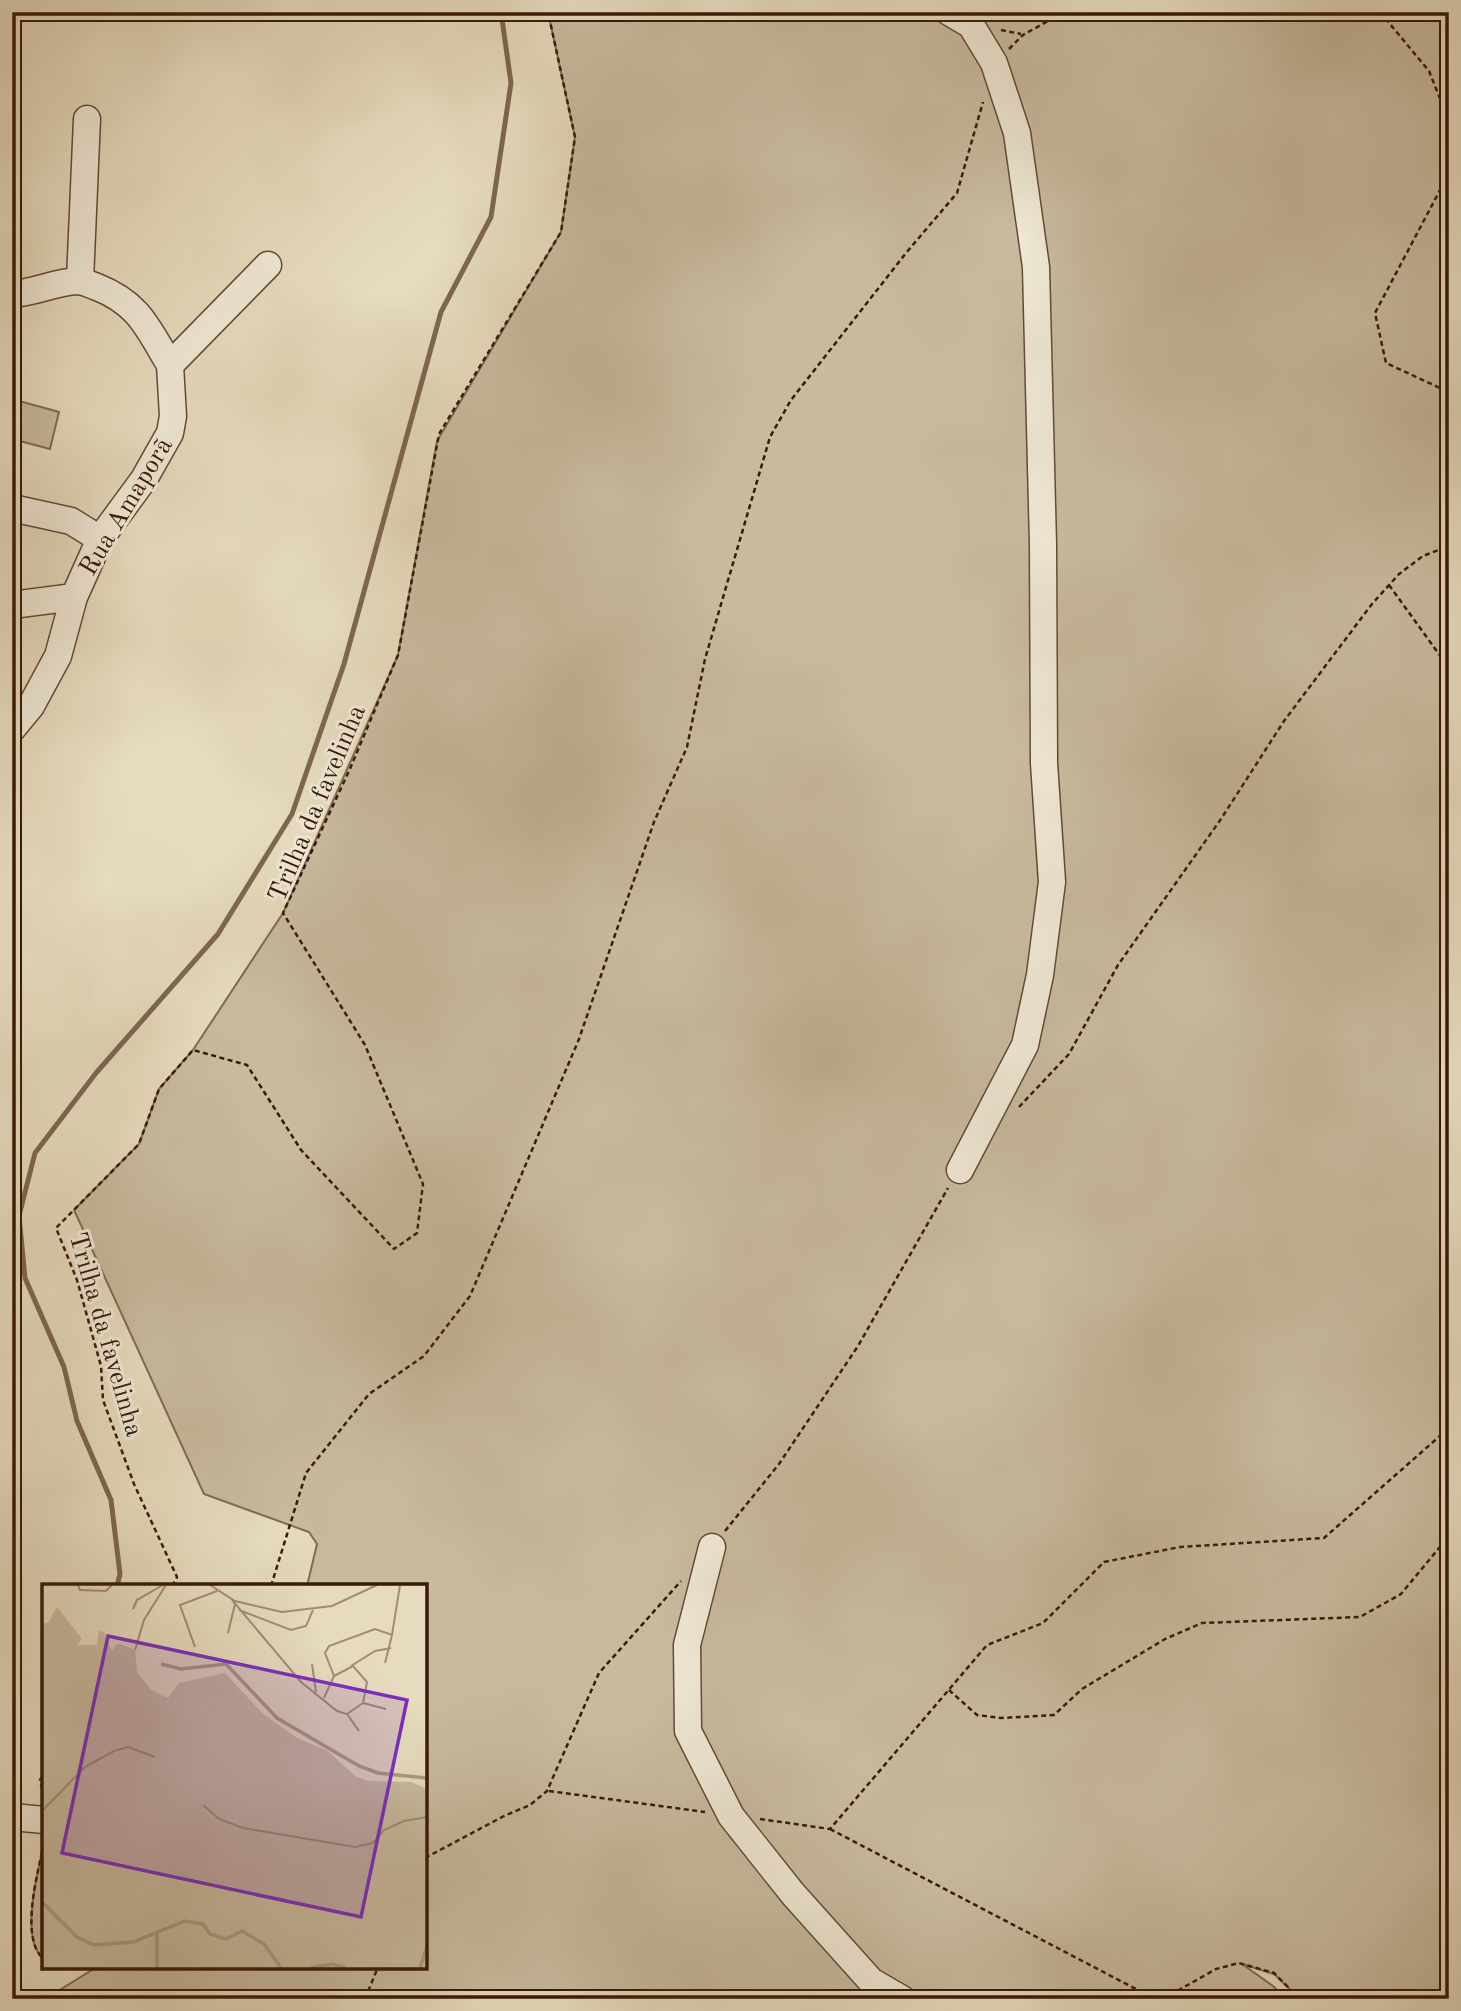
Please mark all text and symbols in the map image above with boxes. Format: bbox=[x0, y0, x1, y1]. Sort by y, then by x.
street label: Rua Amaporã bbox=[75, 433, 178, 581]
street label: Trilha da favelinha bbox=[265, 701, 371, 906]
street label: Trilha da favelinha bbox=[63, 1229, 147, 1440]
inset map bbox=[42, 1584, 427, 1969]

